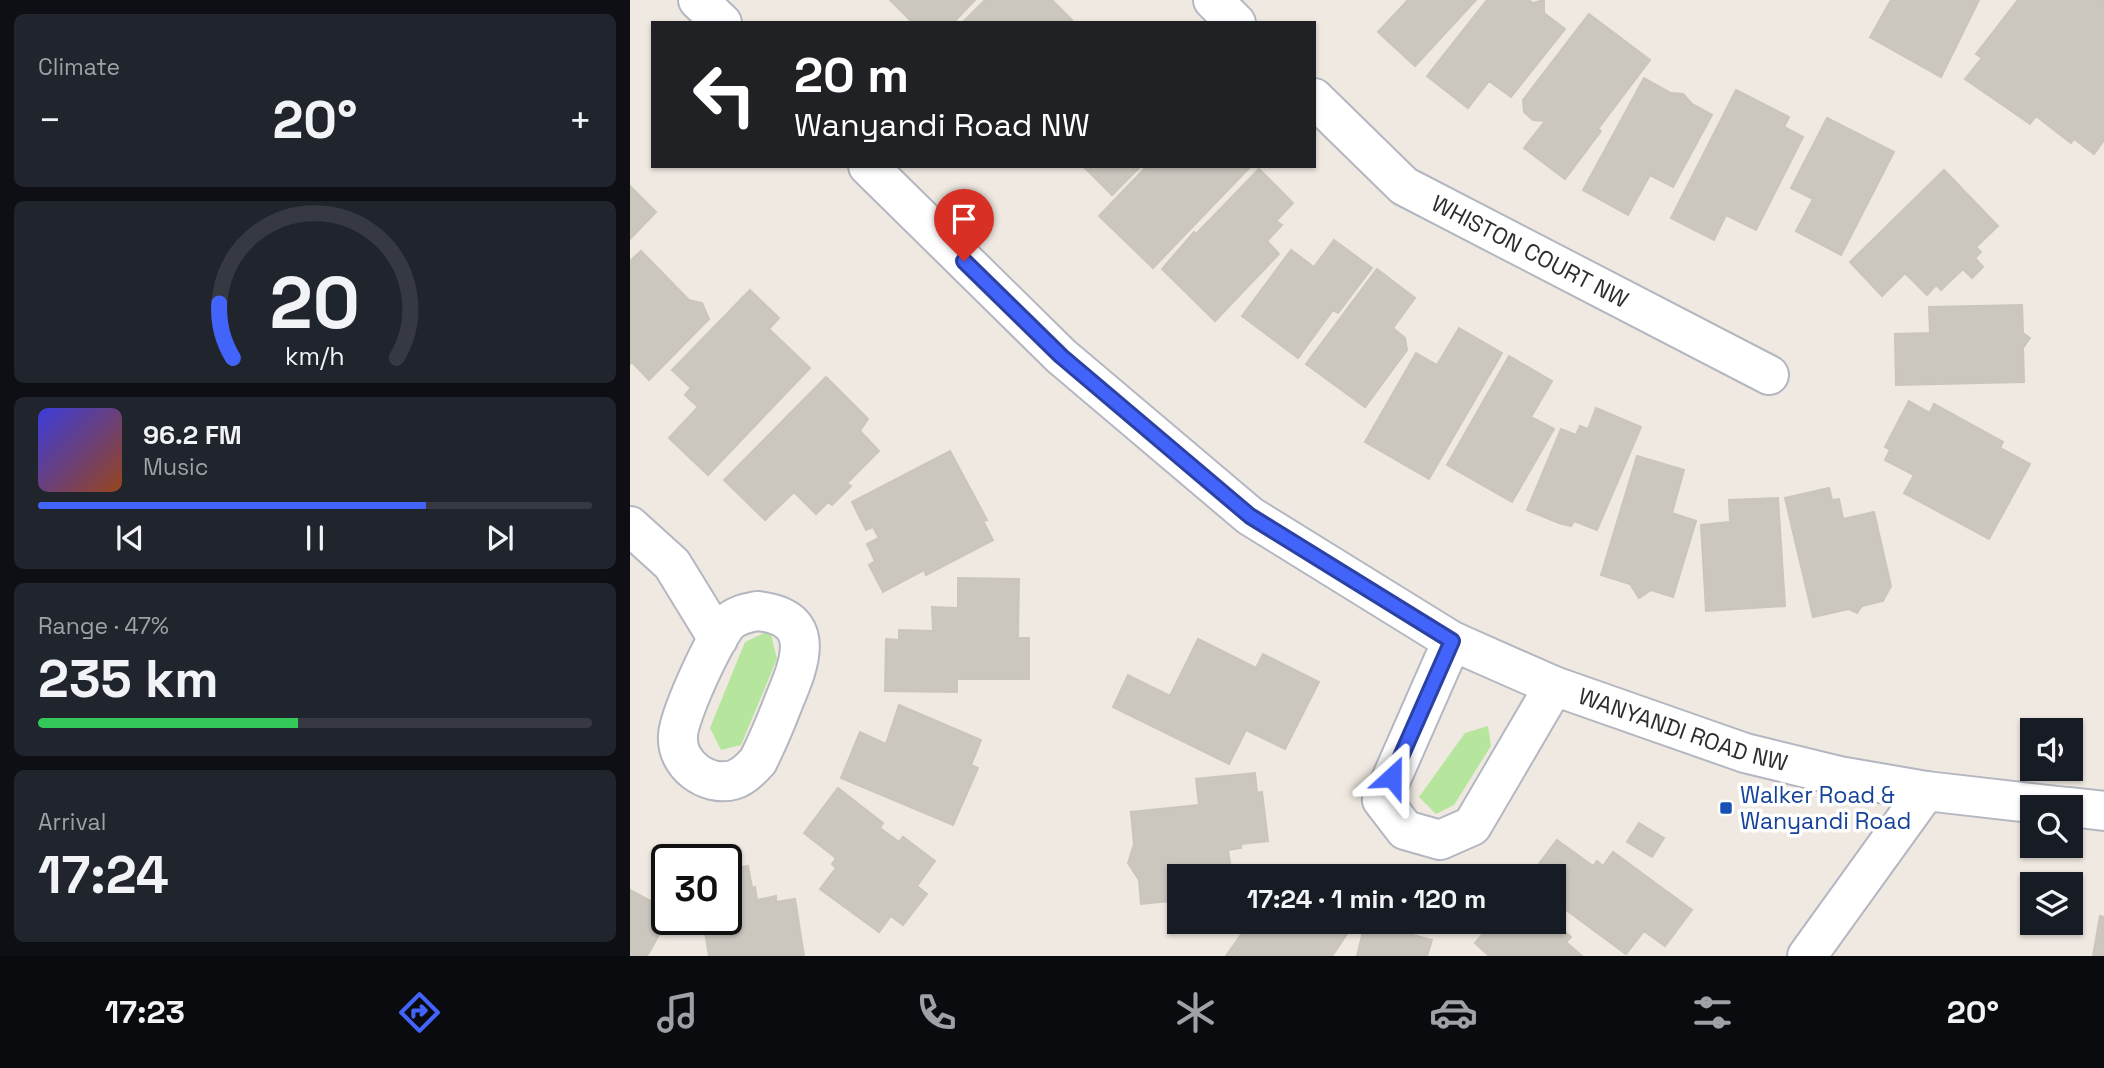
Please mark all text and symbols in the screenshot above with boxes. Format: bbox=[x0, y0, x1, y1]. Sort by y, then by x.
text: 20 m bbox=[794, 44, 909, 106]
icon: left bbox=[679, 49, 770, 140]
text: Climate bbox=[38, 52, 120, 82]
text: 20° bbox=[272, 87, 358, 153]
text: − bbox=[38, 96, 62, 144]
text: + bbox=[568, 96, 592, 144]
text: Wanyandi Road NW bbox=[794, 105, 1090, 145]
street label: WHISTON COURT NW bbox=[1427, 188, 1634, 315]
pin bbox=[934, 189, 994, 261]
icon: arrive bbox=[945, 200, 983, 238]
text: 20 bbox=[270, 256, 360, 349]
text: km/h bbox=[285, 339, 345, 371]
text: 96.2 FM bbox=[143, 418, 242, 452]
text: Music bbox=[143, 452, 208, 482]
icon: previous bbox=[111, 519, 149, 557]
icon: pause bbox=[296, 519, 334, 557]
icon: next bbox=[481, 519, 519, 557]
text: Range · 47% bbox=[38, 611, 169, 641]
text: 235 km bbox=[38, 646, 219, 712]
street label: WANYANDI ROAD NW bbox=[1575, 681, 1791, 778]
map controls bbox=[2020, 718, 2083, 935]
button: sound bbox=[2020, 718, 2083, 781]
position arrow bbox=[1355, 740, 1429, 814]
place label: Walker Road & Wanyandi Road bbox=[1740, 780, 1911, 836]
button: search bbox=[2020, 795, 2083, 858]
marker: Walker Road & Wanyandi Road bbox=[1718, 800, 1734, 816]
text: Arrival bbox=[38, 807, 106, 837]
text: 17:24 bbox=[38, 842, 169, 908]
speed limit sign: 30 bbox=[651, 844, 742, 935]
button: layers bbox=[2020, 872, 2083, 935]
text: 17:24 · 1 min · 120 m bbox=[1247, 882, 1486, 916]
icon: directions bbox=[395, 988, 444, 1037]
icon: music bbox=[653, 988, 702, 1037]
icon: phone bbox=[912, 988, 961, 1037]
icon: climate bbox=[1171, 988, 1220, 1037]
icon: car bbox=[1429, 988, 1478, 1037]
icon: filters bbox=[1688, 988, 1737, 1037]
text: 17:23 bbox=[105, 992, 185, 1032]
text: 20° bbox=[1947, 992, 1999, 1032]

